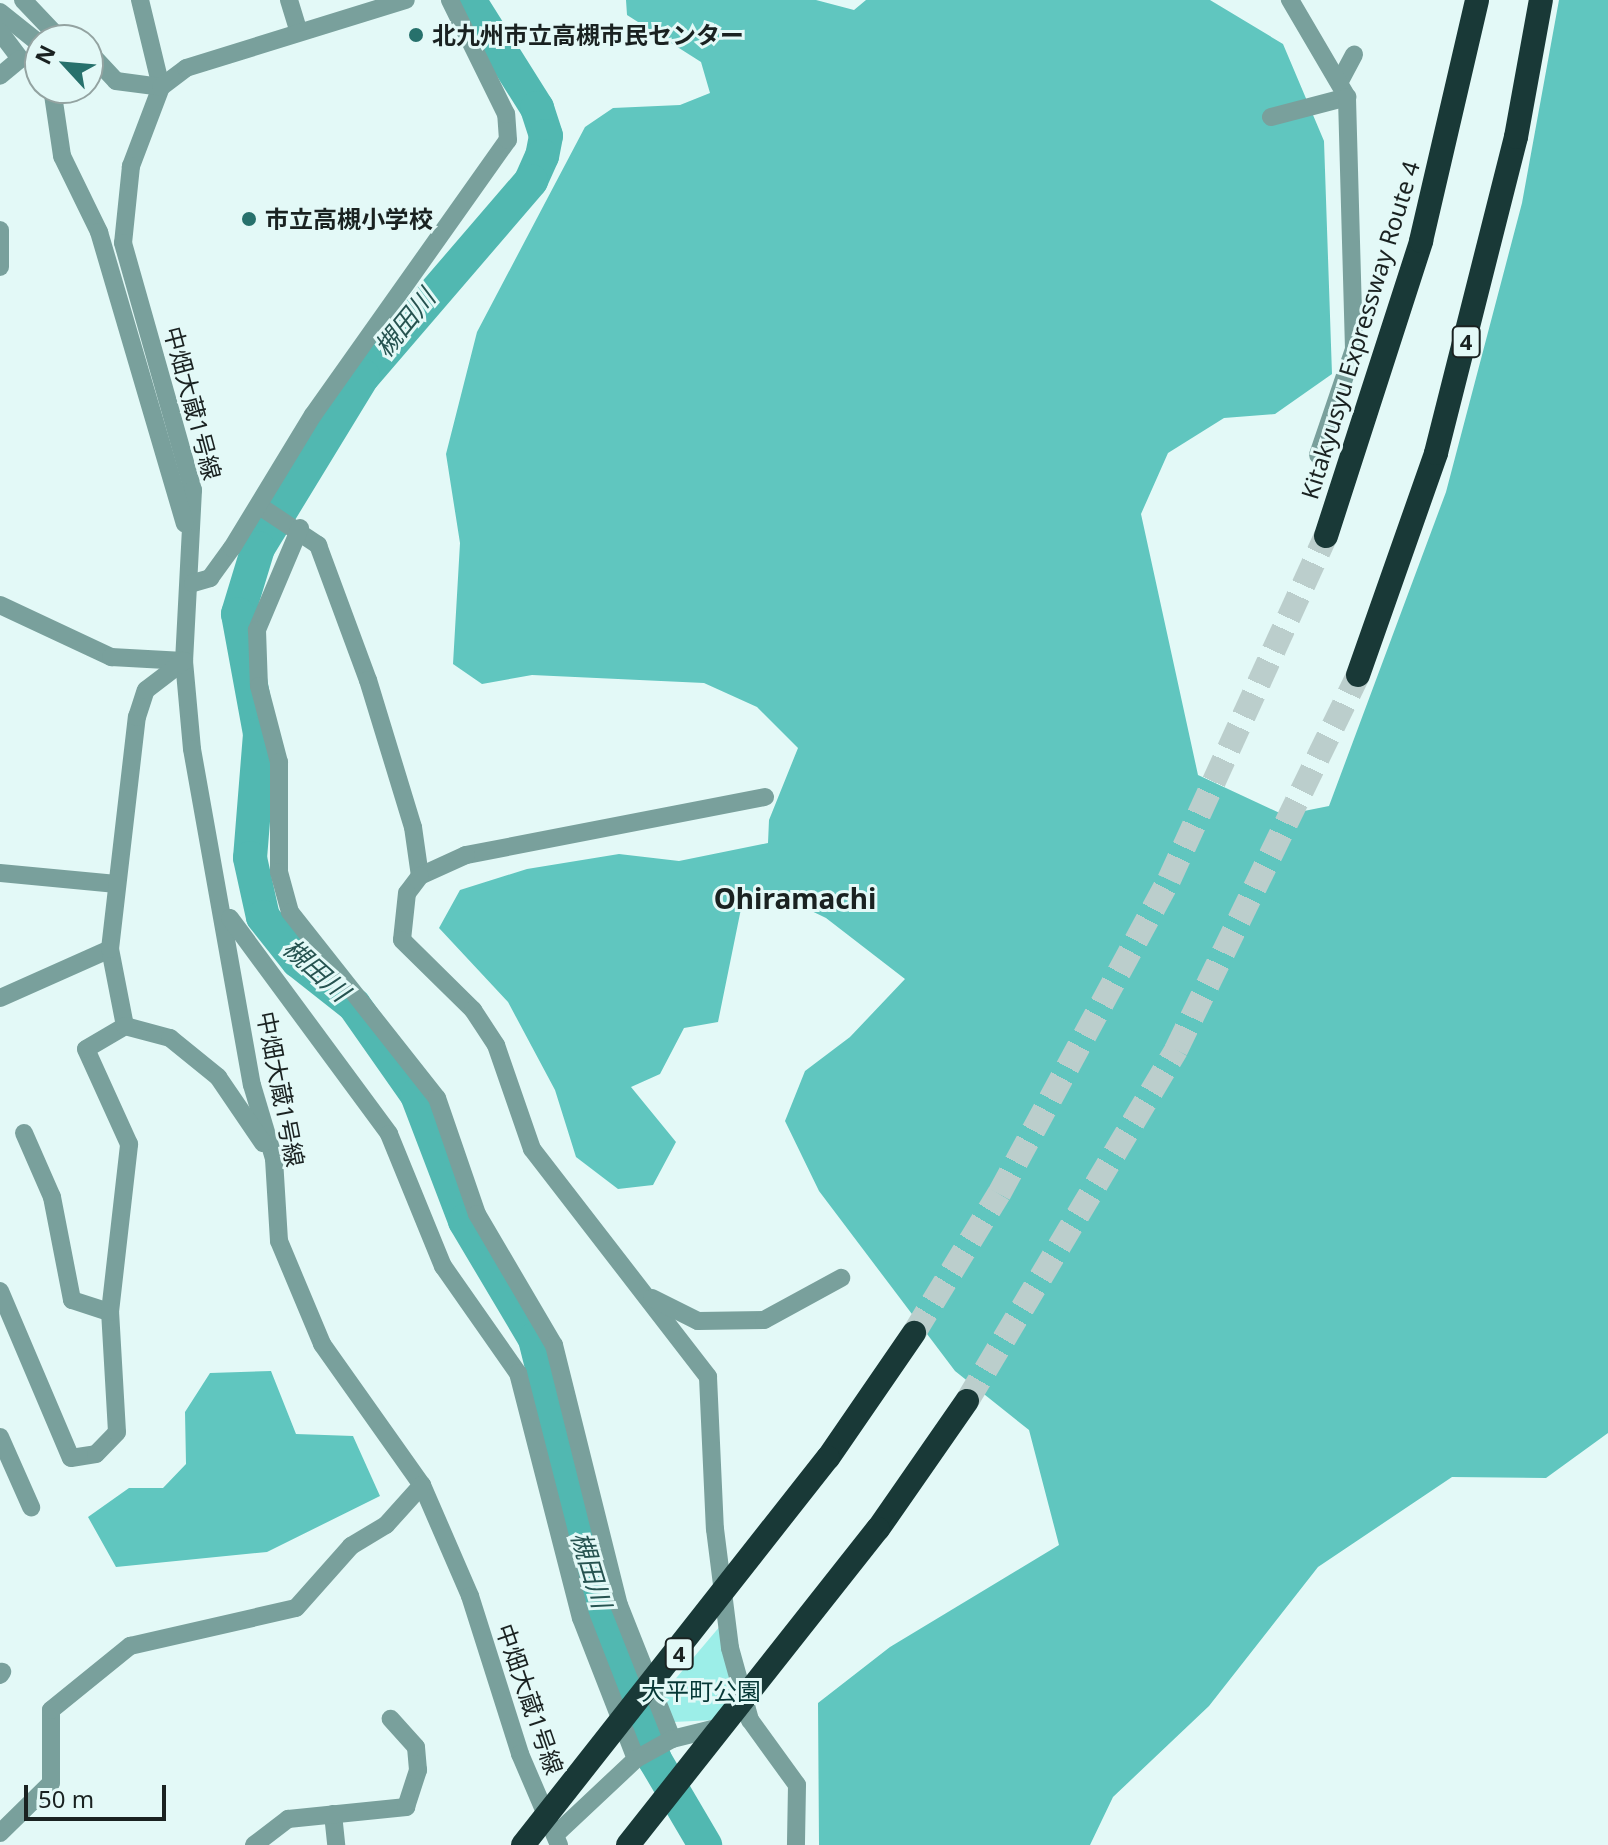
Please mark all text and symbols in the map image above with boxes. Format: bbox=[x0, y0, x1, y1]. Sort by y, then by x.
place label: 北九州市立高槻市民センター bbox=[432, 21, 744, 49]
north arrow bbox=[24, 24, 104, 104]
marker: 北九州市立高槻市民センター bbox=[407, 26, 425, 44]
text: N bbox=[27, 40, 62, 69]
street label: Kitakyusyu Expressway Route 4 bbox=[1295, 158, 1425, 502]
place label: 市立高槻小学校 bbox=[265, 205, 433, 233]
marker: 市立高槻小学校 bbox=[240, 210, 258, 228]
water label: 槻田川 bbox=[368, 283, 442, 363]
street label: 中畑大蔵1号線 bbox=[159, 323, 227, 483]
road number: 4 bbox=[1450, 324, 1482, 360]
district label: Ohiramachi bbox=[714, 881, 876, 915]
water label: 槻田川 bbox=[277, 932, 355, 1008]
street label: 中畑大蔵1号線 bbox=[252, 1009, 310, 1169]
water label: 槻田川 bbox=[565, 1528, 617, 1612]
street label: 中畑大蔵1号線 bbox=[491, 1620, 569, 1778]
road number: 4 bbox=[663, 1636, 695, 1672]
park label: 大平町公園 bbox=[641, 1677, 761, 1705]
scale bar bbox=[28, 1769, 170, 1819]
text: 50 m bbox=[38, 1782, 94, 1815]

